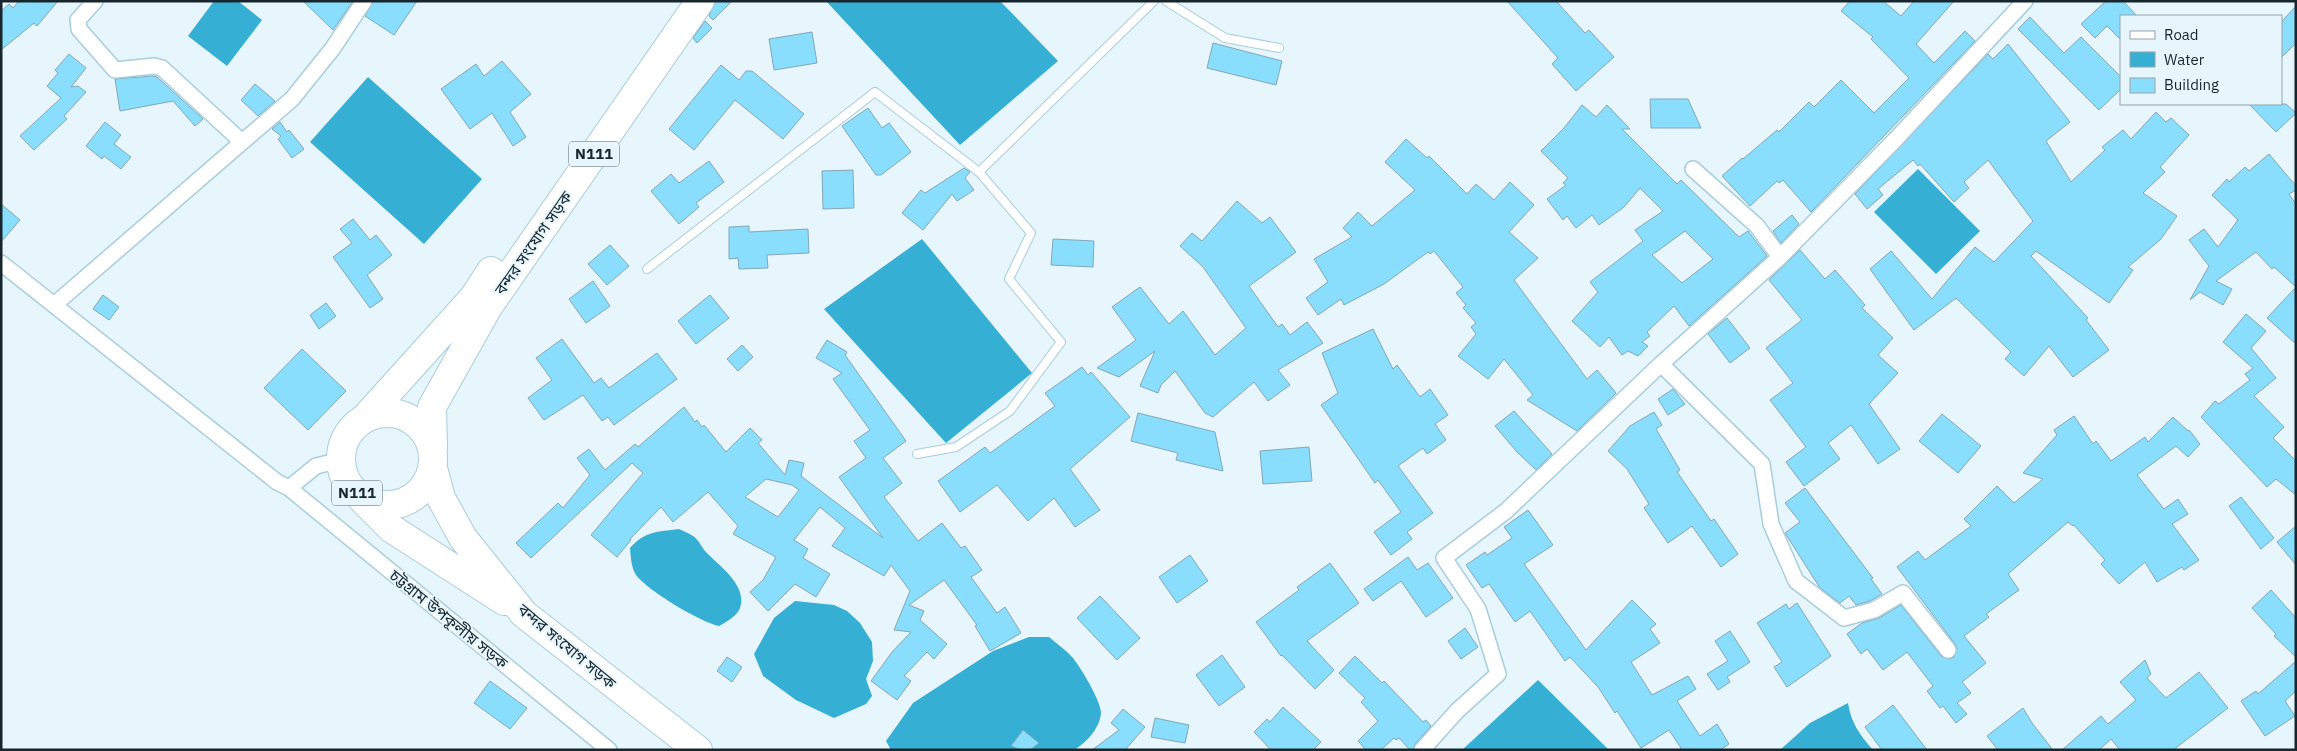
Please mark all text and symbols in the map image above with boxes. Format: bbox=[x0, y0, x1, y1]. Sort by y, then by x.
legend bbox=[2120, 15, 2282, 105]
text: Road bbox=[2164, 25, 2199, 44]
text: Water bbox=[2164, 50, 2205, 69]
text: Building bbox=[2164, 75, 2219, 94]
road number: N111 bbox=[569, 142, 619, 166]
street label: বন্দর সংযোগ সড়ক bbox=[489, 186, 577, 299]
road number: N111 bbox=[332, 480, 382, 506]
street label: চট্টগ্রাম উপকূলীয় সড়ক bbox=[385, 565, 513, 673]
street label: বন্দর সংযোগ সড়ক bbox=[513, 599, 621, 694]

